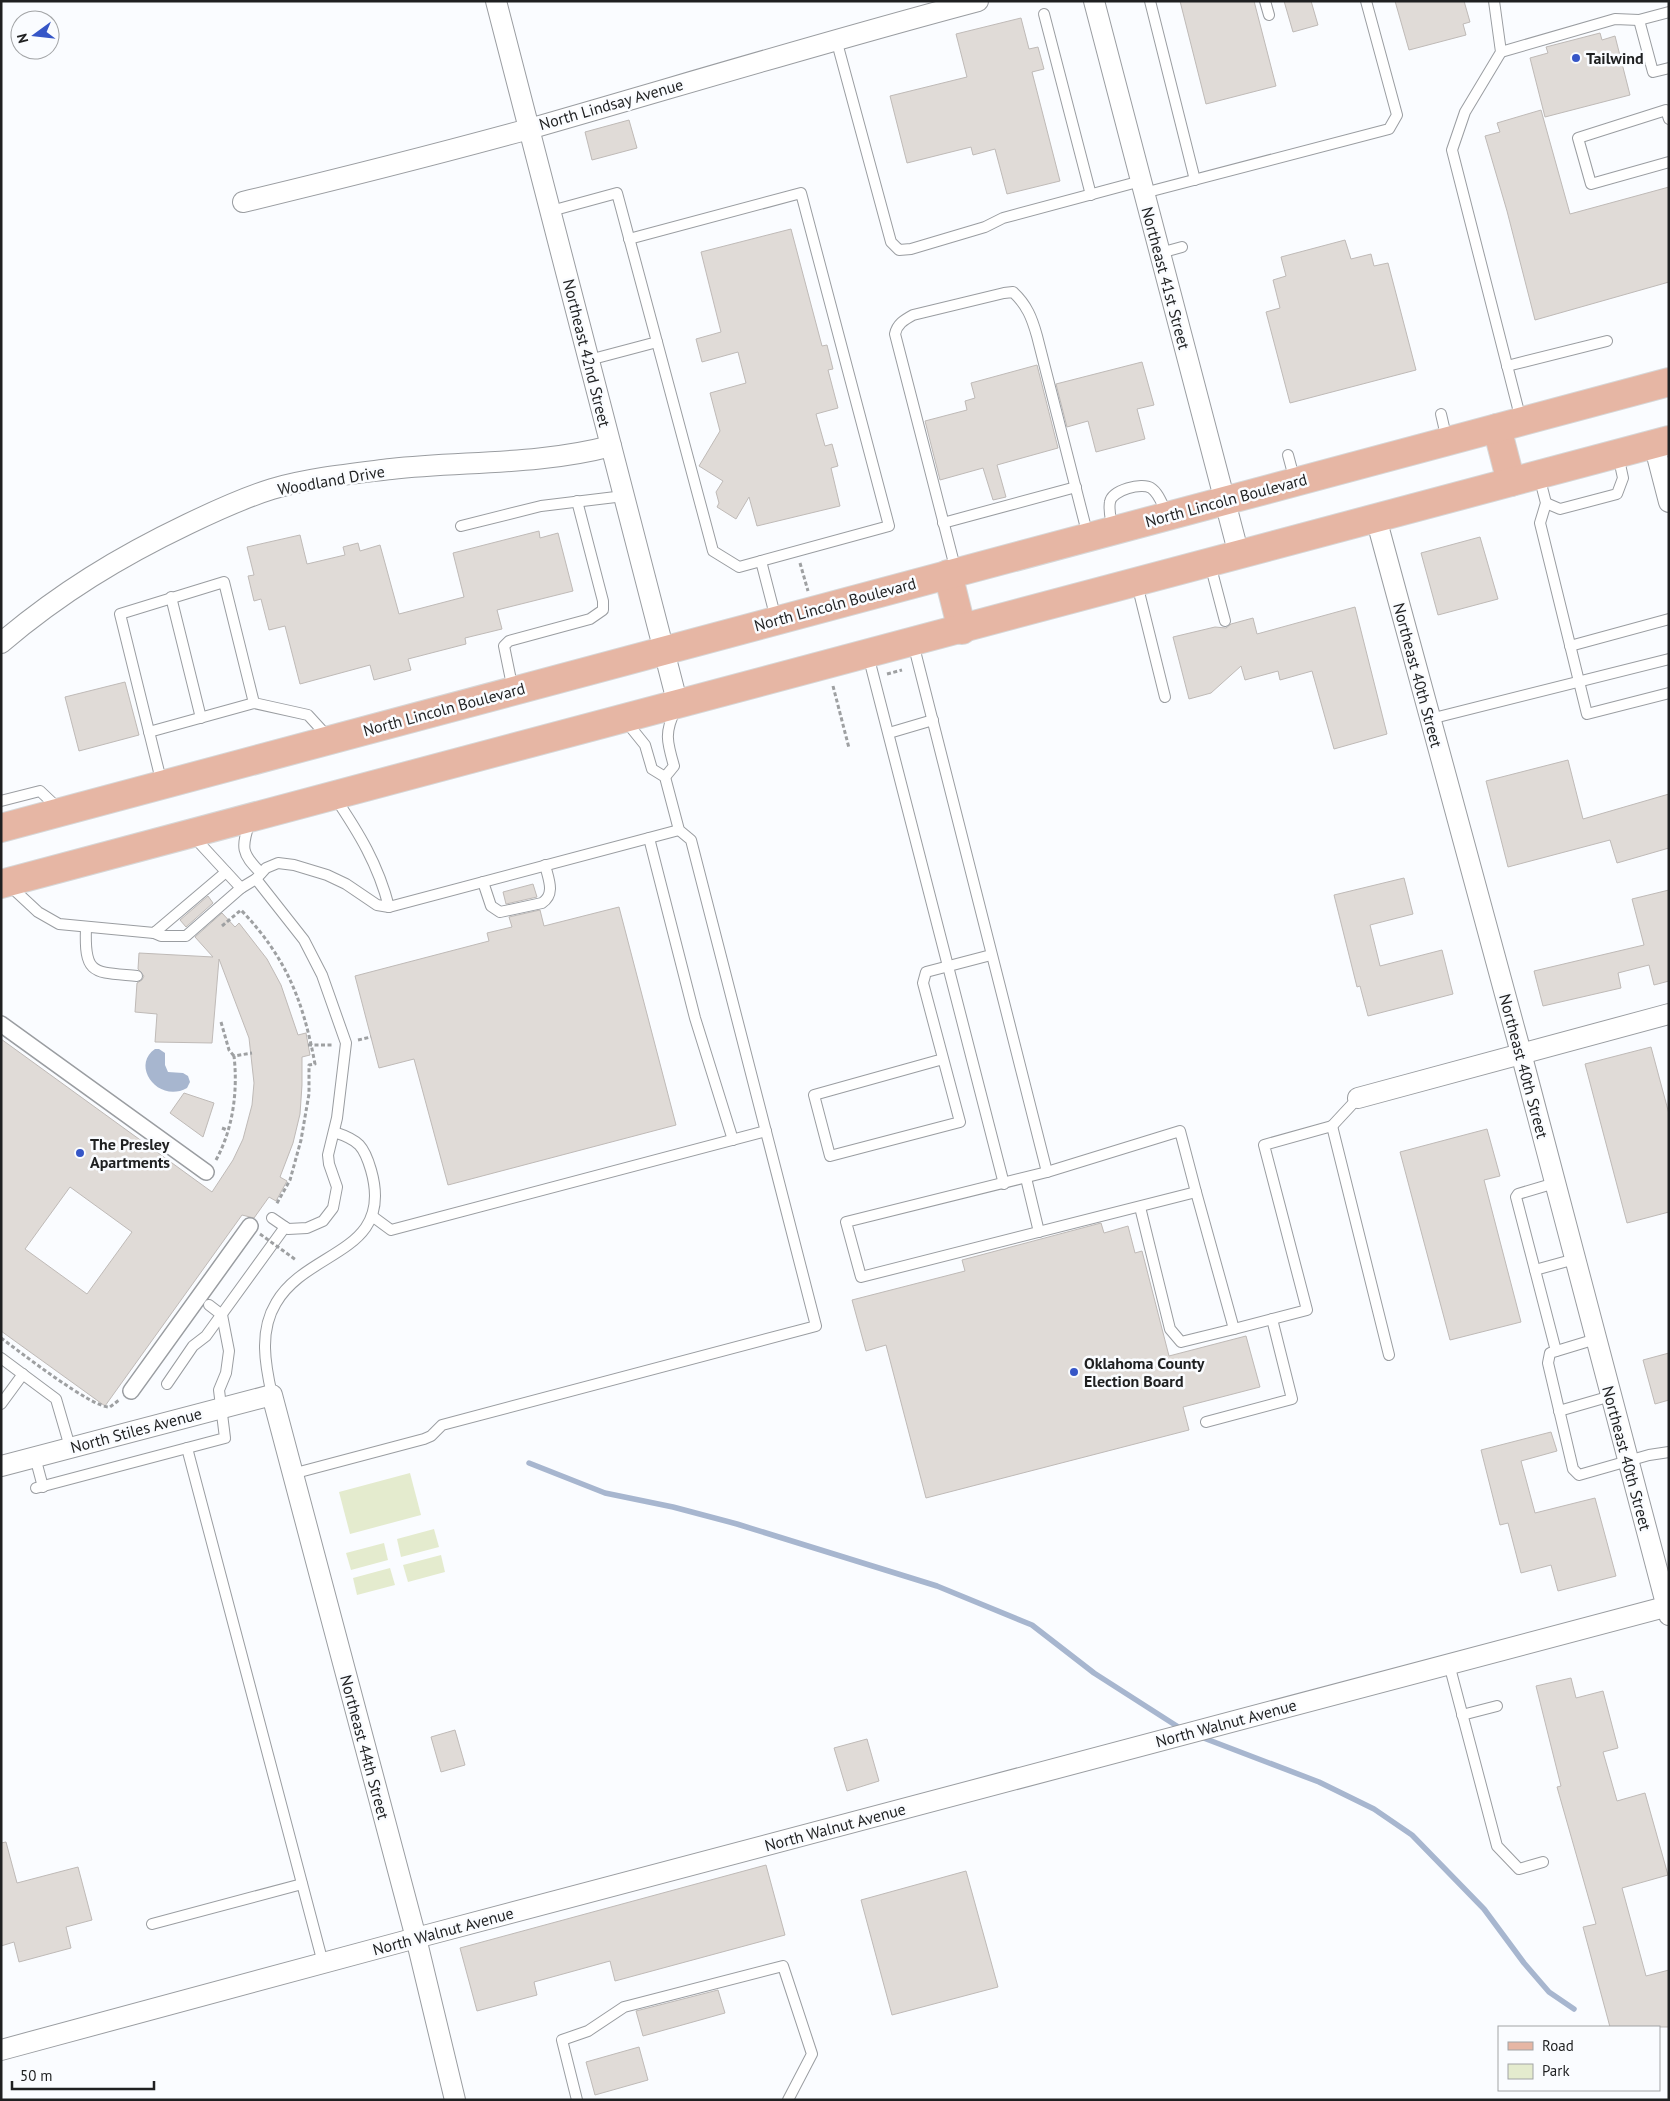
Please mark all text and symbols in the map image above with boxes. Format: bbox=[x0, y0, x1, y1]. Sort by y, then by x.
north arrow bbox=[10, 10, 60, 60]
text: N bbox=[13, 32, 32, 45]
place label: Tailwind bbox=[1586, 48, 1644, 68]
marker: Tailwind bbox=[1570, 52, 1582, 64]
street label: North Lindsay Avenue bbox=[537, 74, 685, 134]
street label: Northeast 41st Street bbox=[1137, 205, 1195, 352]
street label: Northeast 42nd Street bbox=[559, 277, 615, 430]
street label: Woodland Drive bbox=[276, 461, 386, 499]
street label: North Lincoln Boulevard bbox=[1143, 469, 1309, 531]
street label: North Lincoln Boulevard bbox=[752, 573, 918, 635]
street label: Northeast 40th Street bbox=[1389, 601, 1447, 750]
street label: North Lincoln Boulevard bbox=[361, 678, 527, 740]
street label: Northeast 40th Street bbox=[1495, 992, 1553, 1141]
place label: The Presley Apartments bbox=[90, 1134, 170, 1172]
marker: The Presley Apartments bbox=[74, 1147, 86, 1159]
place label: Oklahoma County Election Board bbox=[1084, 1353, 1205, 1391]
marker: Oklahoma County Election Board bbox=[1068, 1366, 1080, 1378]
street label: Northeast 40th Street bbox=[1598, 1384, 1656, 1533]
street label: North Stiles Avenue bbox=[68, 1403, 204, 1457]
street label: Northeast 44th Street bbox=[336, 1673, 394, 1822]
street label: North Walnut Avenue bbox=[1153, 1695, 1299, 1751]
street label: North Walnut Avenue bbox=[762, 1799, 908, 1855]
street label: North Walnut Avenue bbox=[370, 1903, 516, 1959]
legend bbox=[1498, 2026, 1660, 2091]
text: Road bbox=[1542, 2036, 1574, 2055]
scale bar bbox=[12, 2058, 155, 2090]
text: Park bbox=[1542, 2061, 1570, 2080]
text: 50 m bbox=[20, 2066, 53, 2085]

